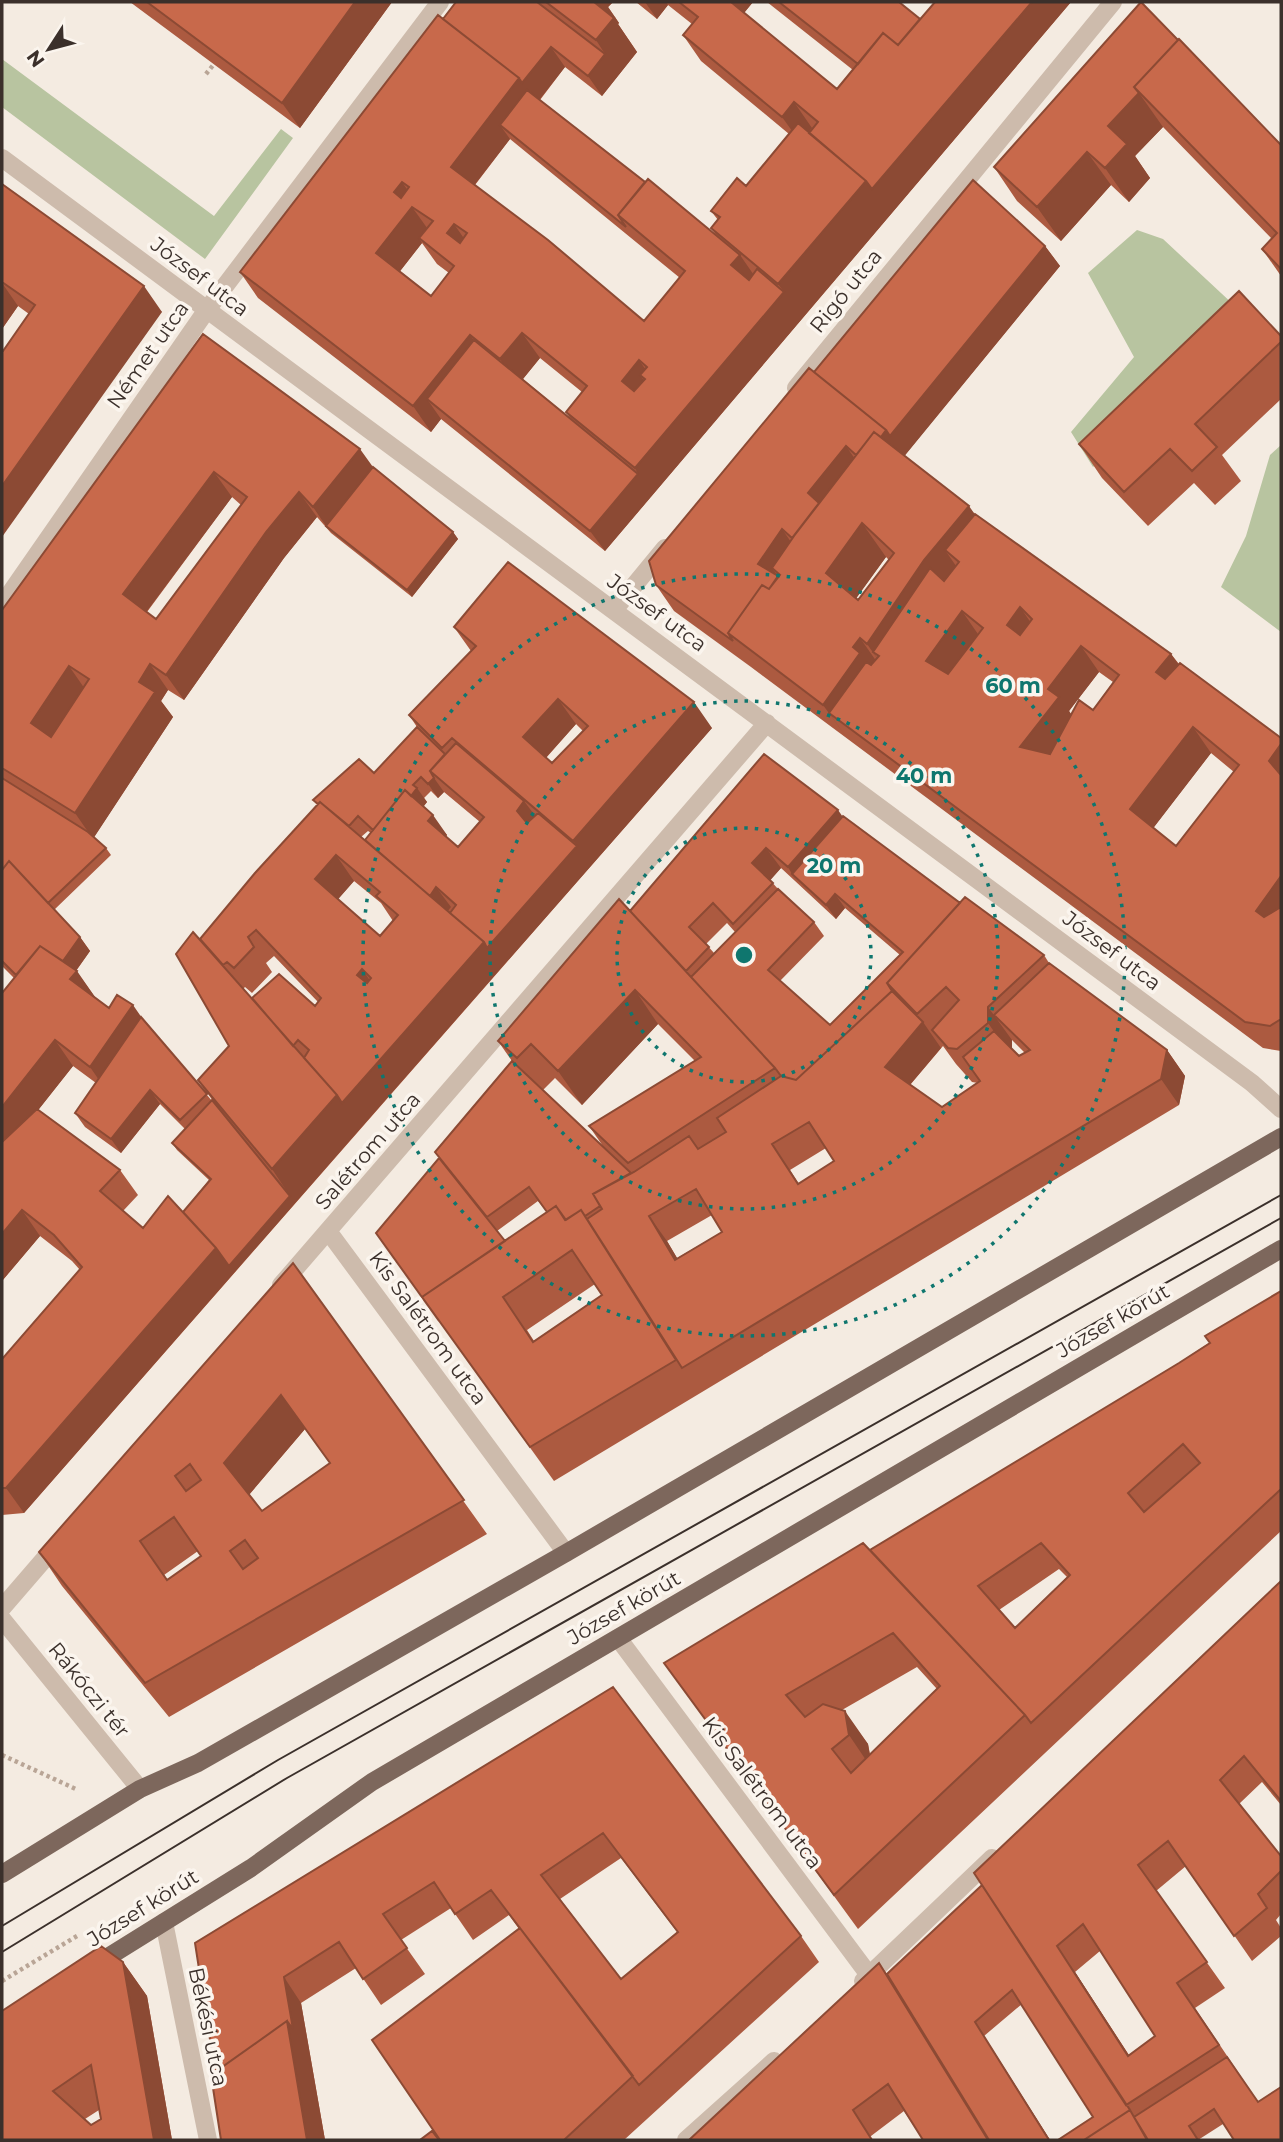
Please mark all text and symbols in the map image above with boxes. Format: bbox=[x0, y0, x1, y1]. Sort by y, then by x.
north arrow bbox=[14, 14, 84, 84]
text: N bbox=[22, 46, 49, 72]
street label: József utca bbox=[146, 231, 254, 322]
street label: Rigó utca bbox=[804, 244, 887, 338]
street label: Német utca bbox=[101, 296, 194, 413]
street label: József utca bbox=[602, 568, 712, 657]
text: 60 m bbox=[985, 673, 1041, 698]
text: 40 m bbox=[896, 763, 952, 788]
text: 20 m bbox=[807, 853, 861, 878]
street label: József utca bbox=[1058, 905, 1166, 996]
centre of rings bbox=[732, 943, 756, 967]
street label: Salétrom utca bbox=[310, 1087, 426, 1215]
street label: Kis Salétrom utca bbox=[364, 1246, 493, 1410]
street label: József körút bbox=[1051, 1278, 1174, 1363]
street label: József körút bbox=[562, 1565, 685, 1650]
street label: Rákóczi tér bbox=[43, 1637, 135, 1742]
street label: Kis Salétrom utca bbox=[697, 1712, 828, 1874]
street label: József körút bbox=[82, 1864, 203, 1952]
street label: Békési utca bbox=[184, 1965, 233, 2089]

